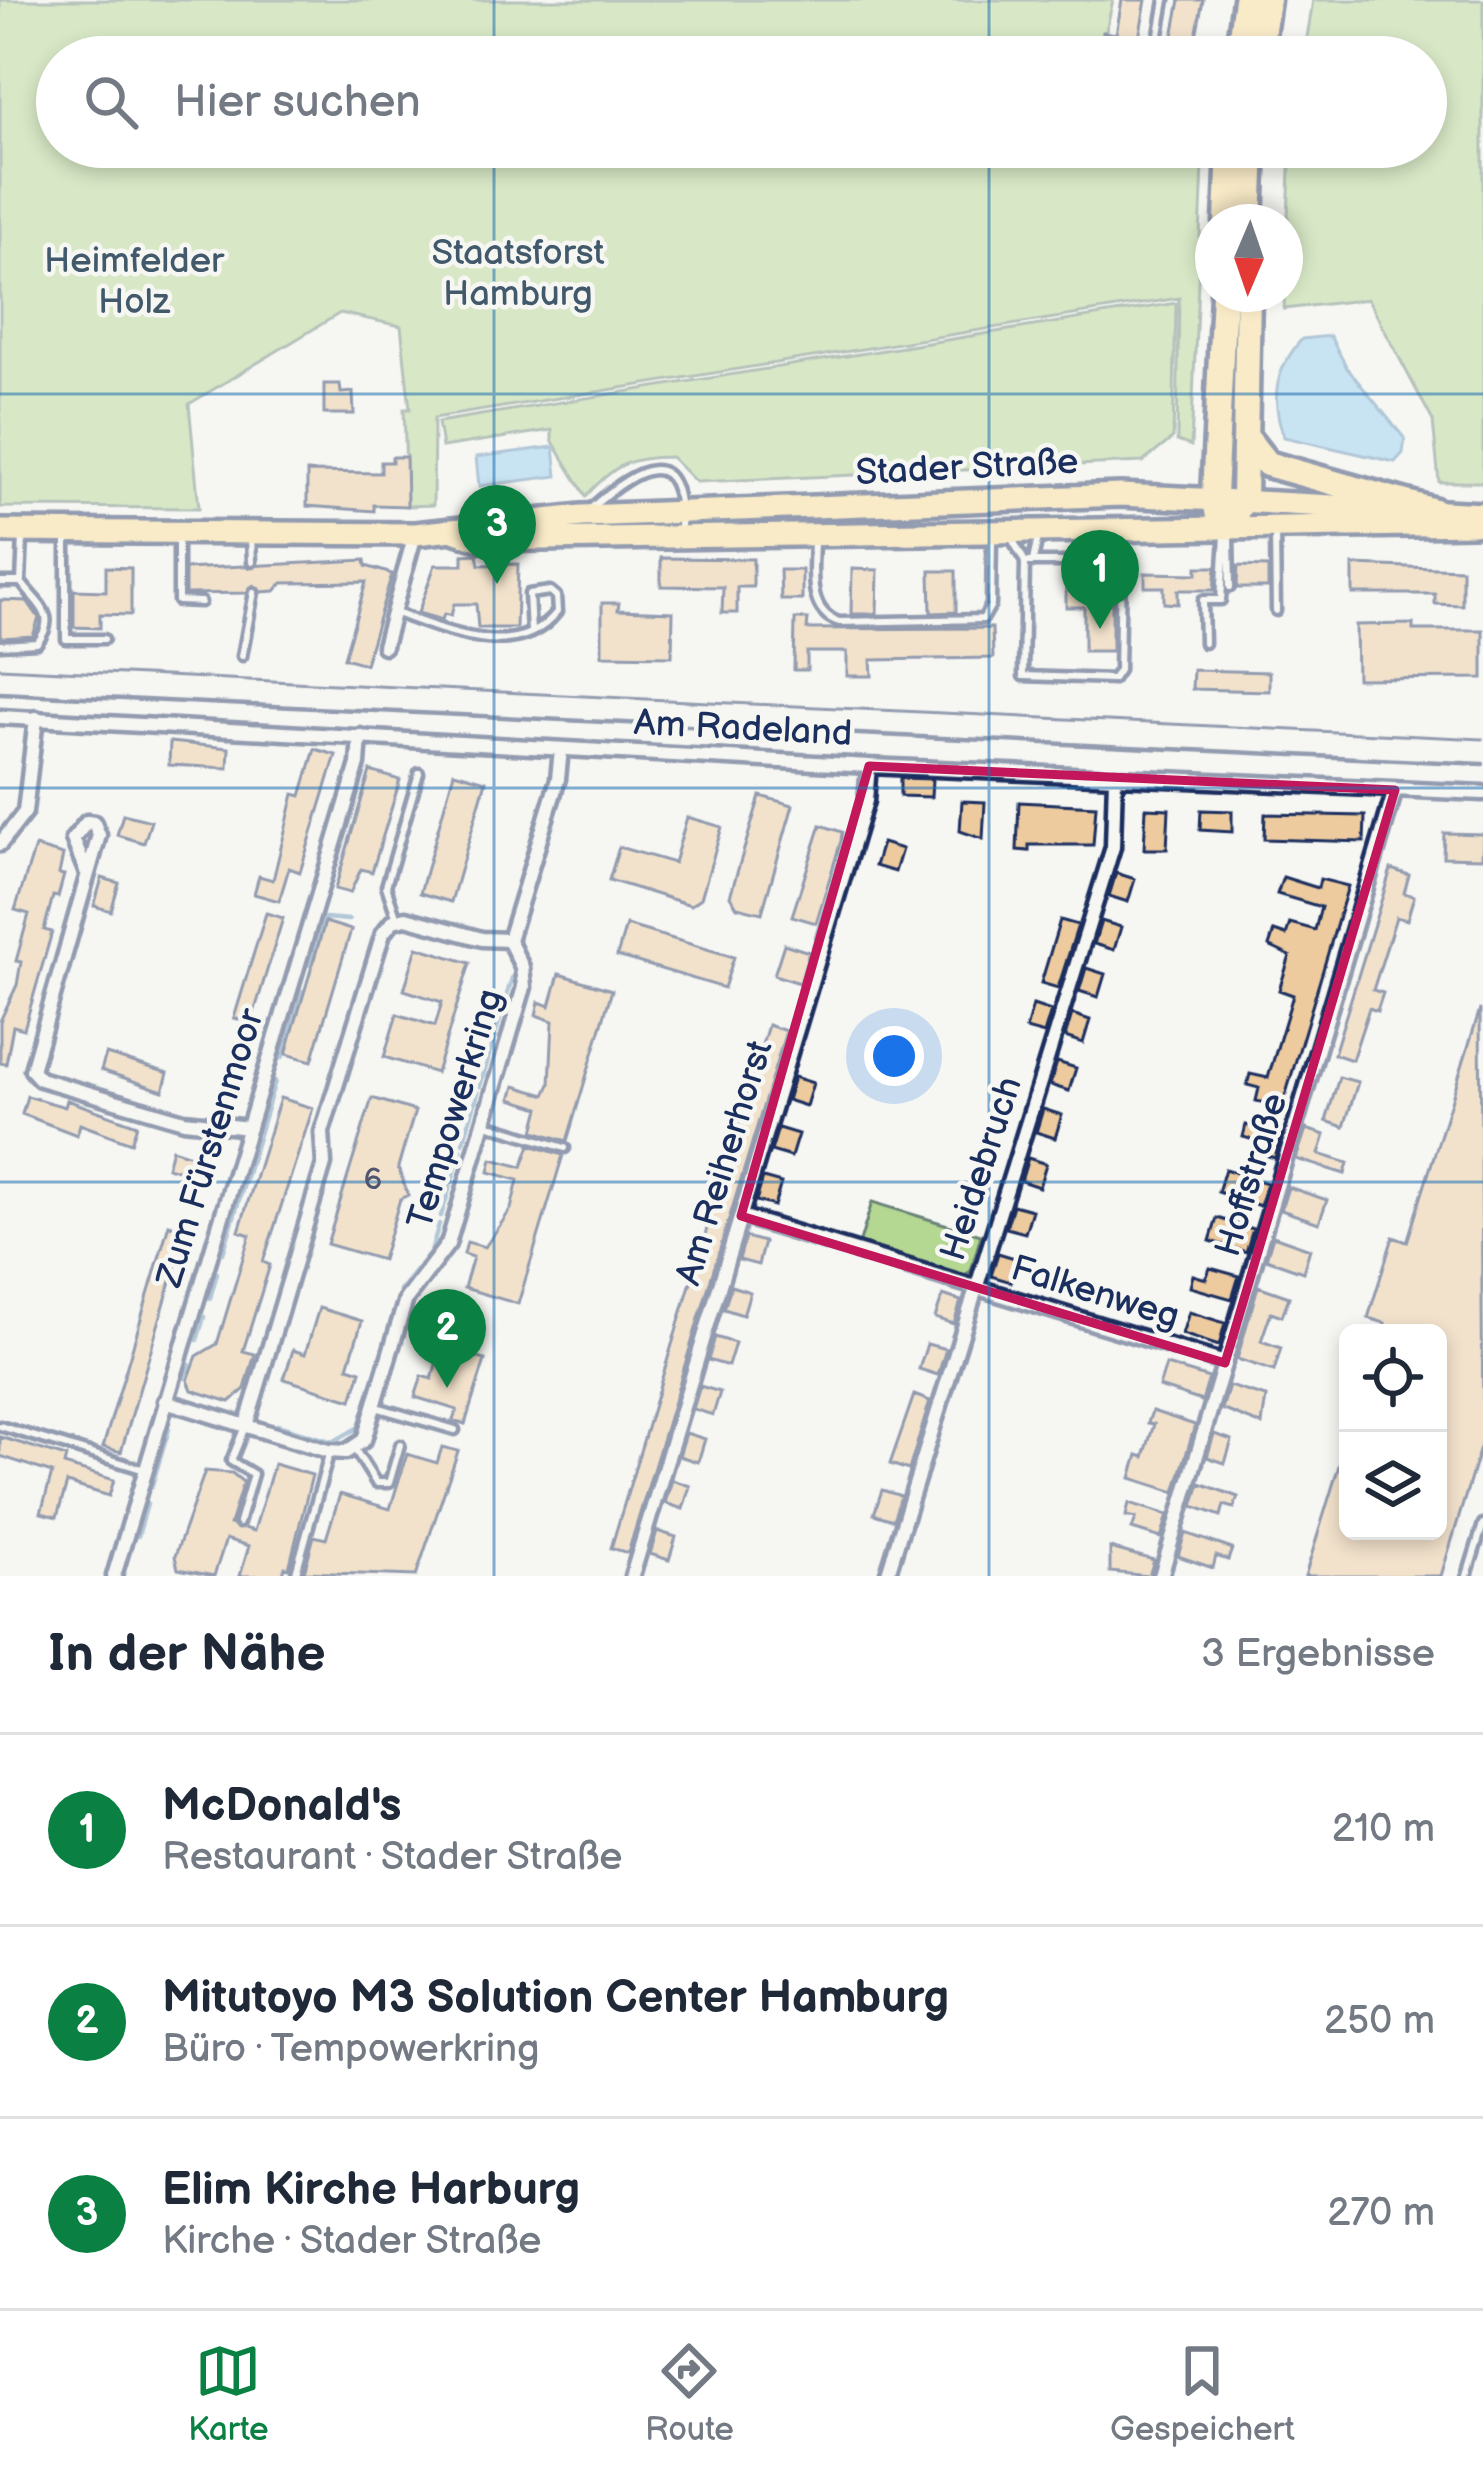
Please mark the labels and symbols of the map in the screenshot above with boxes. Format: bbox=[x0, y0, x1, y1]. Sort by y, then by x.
north arrow bbox=[1195, 204, 1303, 312]
park label: Staatsforst Hamburg bbox=[431, 232, 605, 316]
park label: Heimfelder Holz bbox=[44, 240, 225, 324]
street label: Stader Straße bbox=[855, 441, 1079, 495]
pin: 3 bbox=[458, 485, 536, 584]
pin: 1 bbox=[1061, 530, 1139, 629]
street label: Am Radeland bbox=[633, 702, 853, 756]
street label: Tempowerkring bbox=[399, 984, 513, 1234]
street label: Zum Fürstenmoor bbox=[148, 1003, 274, 1293]
your location bbox=[864, 1026, 924, 1086]
street label: Am Reiherhorst bbox=[667, 1036, 783, 1290]
street label: Heidebruch bbox=[932, 1072, 1032, 1266]
street label: Hoffstraße bbox=[1207, 1088, 1297, 1262]
house number: 6 bbox=[364, 1162, 382, 1198]
street label: Falkenweg bbox=[1006, 1247, 1184, 1339]
pin: 2 bbox=[408, 1289, 486, 1388]

